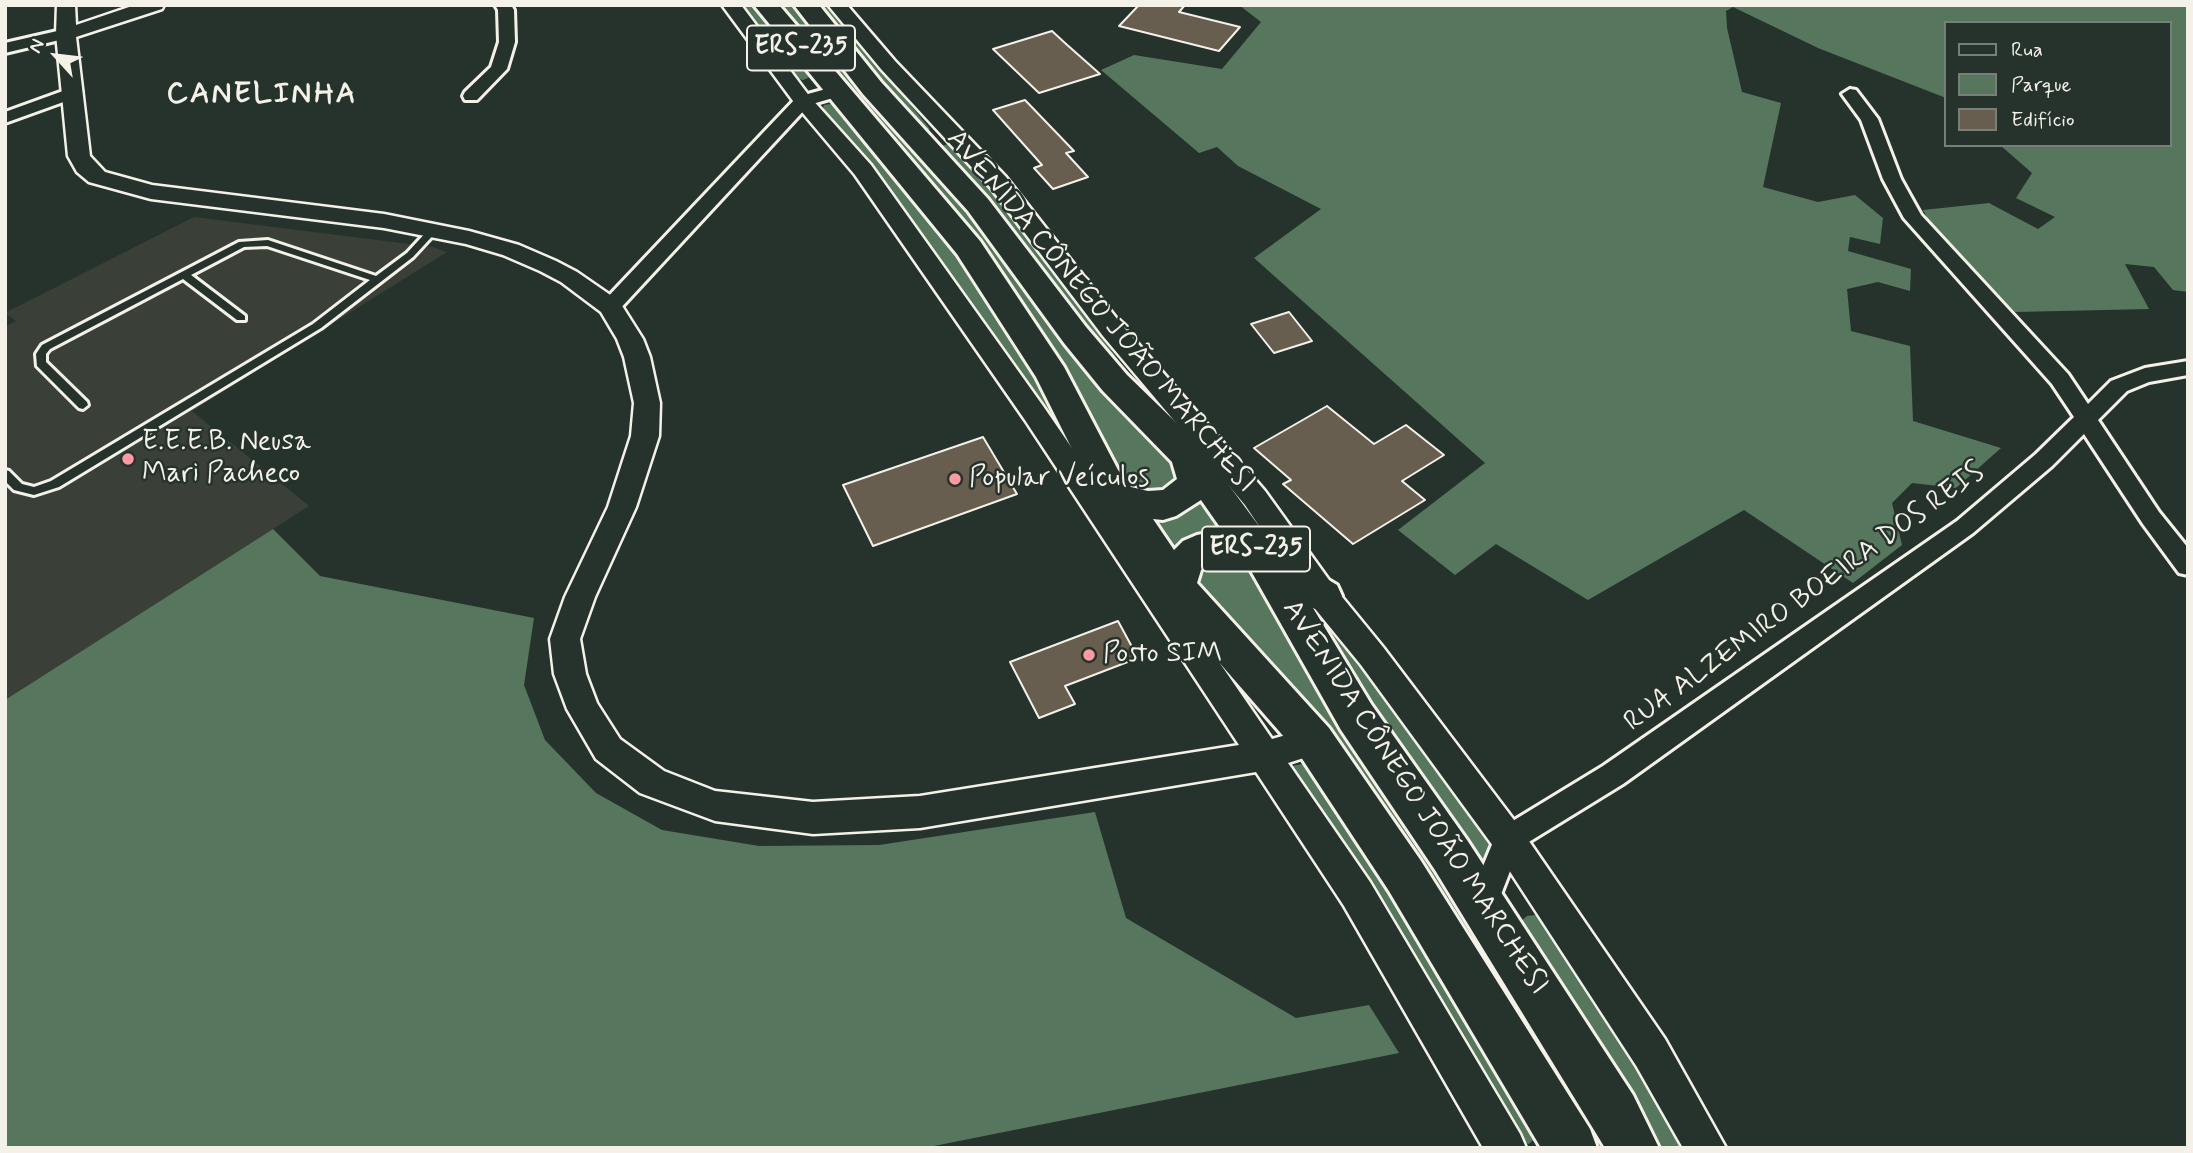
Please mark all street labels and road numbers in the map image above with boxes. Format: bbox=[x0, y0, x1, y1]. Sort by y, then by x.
road number: ERS-235 bbox=[747, 25, 855, 70]
street label: AVENIDA CÔNEGO JOÃO MARCHESI bbox=[938, 124, 1262, 500]
street label: RUA ALZEMIRO BOEIRA DOS REIS bbox=[1618, 456, 1992, 740]
road number: ERS-235 bbox=[1202, 526, 1310, 572]
street label: AVENIDA CÔNEGO JOÃO MARCHESI bbox=[1274, 595, 1554, 1001]

